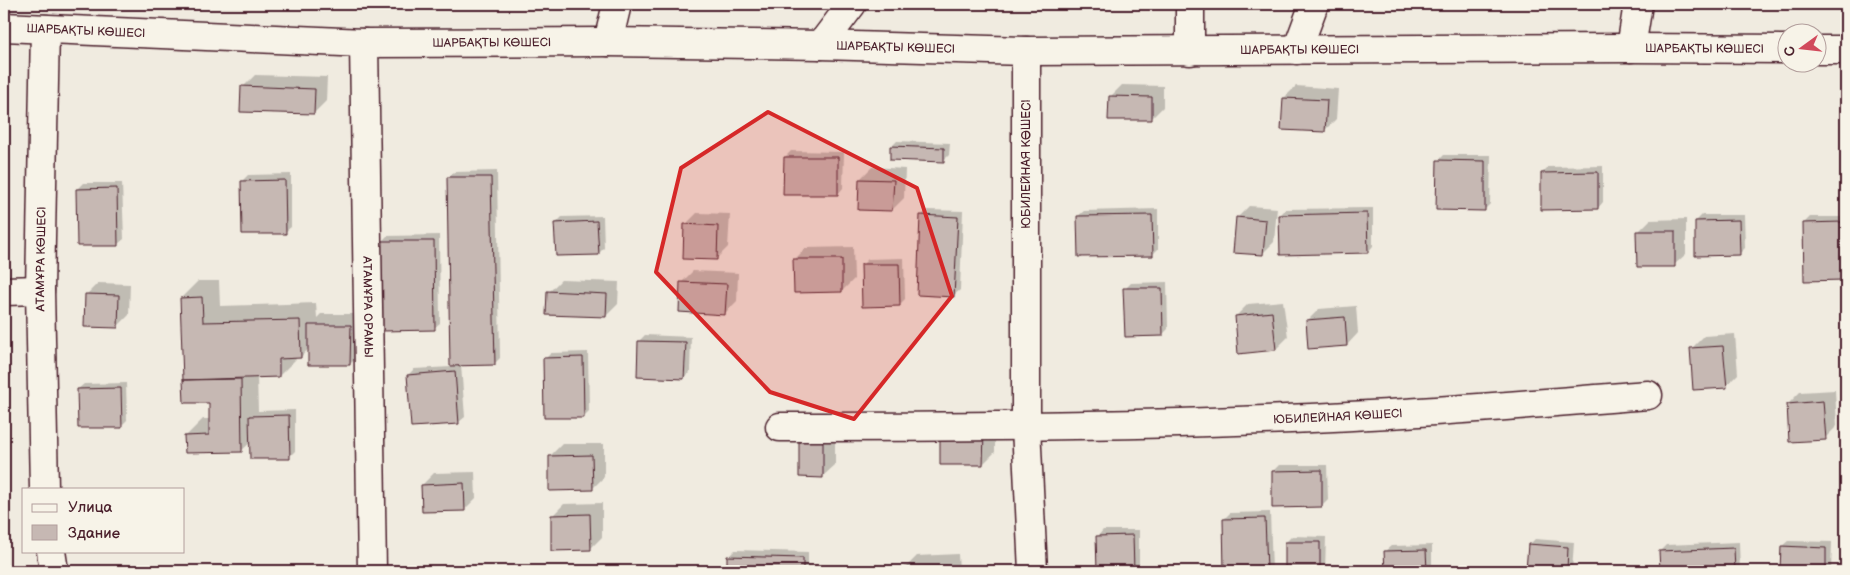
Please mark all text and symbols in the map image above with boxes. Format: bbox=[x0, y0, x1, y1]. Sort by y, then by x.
street label: ШАРБАҚТЫ КӨШЕСІ bbox=[26, 21, 146, 41]
north arrow bbox=[1778, 22, 1828, 72]
street label: ШАРБАҚТЫ КӨШЕСІ bbox=[432, 35, 551, 50]
street label: ШАРБАҚТЫ КӨШЕСІ bbox=[836, 38, 955, 56]
street label: ШАРБАҚТЫ КӨШЕСІ bbox=[1645, 41, 1764, 56]
street label: ШАРБАҚТЫ КӨШЕСІ bbox=[1240, 42, 1359, 57]
text: С bbox=[1780, 44, 1799, 58]
street label: ЮБИЛЕЙНАЯ КӨШЕСІ bbox=[1019, 99, 1034, 229]
street label: АТАМҰРА КӨШЕСІ bbox=[32, 206, 49, 313]
street label: АТАМҰРА ОРАМЫ bbox=[360, 255, 376, 358]
street label: ЮБИЛЕЙНАЯ КӨШЕСІ bbox=[1273, 406, 1403, 427]
legend bbox=[22, 488, 185, 552]
text: Улица bbox=[68, 498, 113, 517]
text: Здание bbox=[68, 524, 120, 543]

